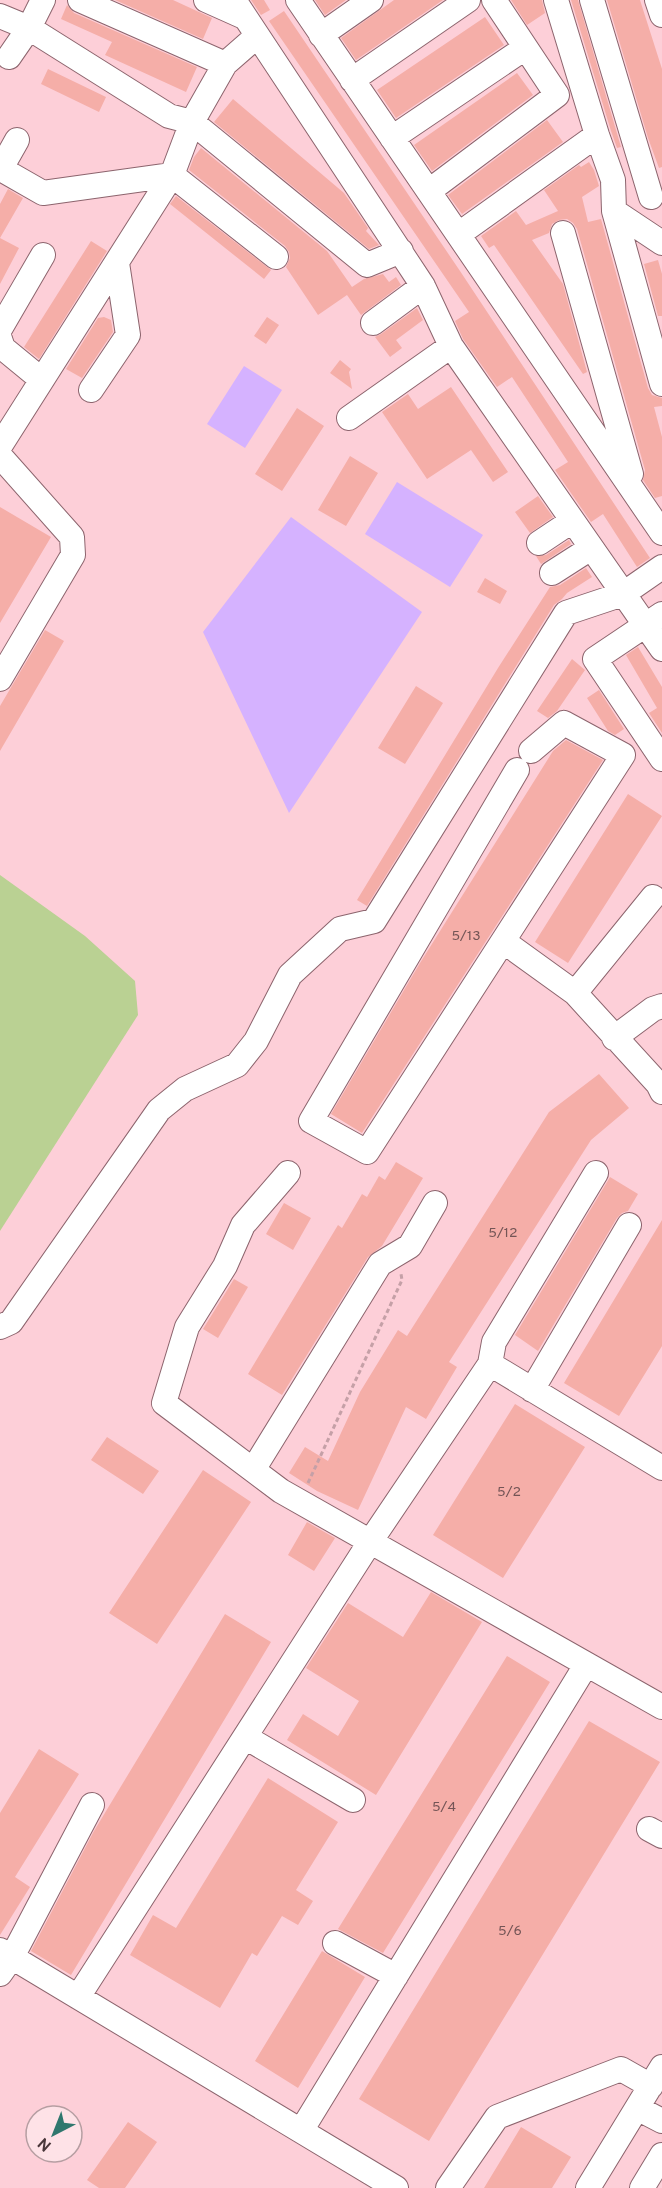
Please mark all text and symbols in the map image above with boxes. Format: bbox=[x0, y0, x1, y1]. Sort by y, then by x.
house number: 5/13 bbox=[451, 928, 481, 945]
house number: 5/12 bbox=[488, 1225, 518, 1242]
house number: 5/2 bbox=[497, 1484, 521, 1501]
house number: 5/4 bbox=[432, 1799, 456, 1816]
house number: 5/6 bbox=[498, 1923, 522, 1940]
north arrow bbox=[24, 2104, 84, 2164]
text: N bbox=[34, 2132, 56, 2155]

